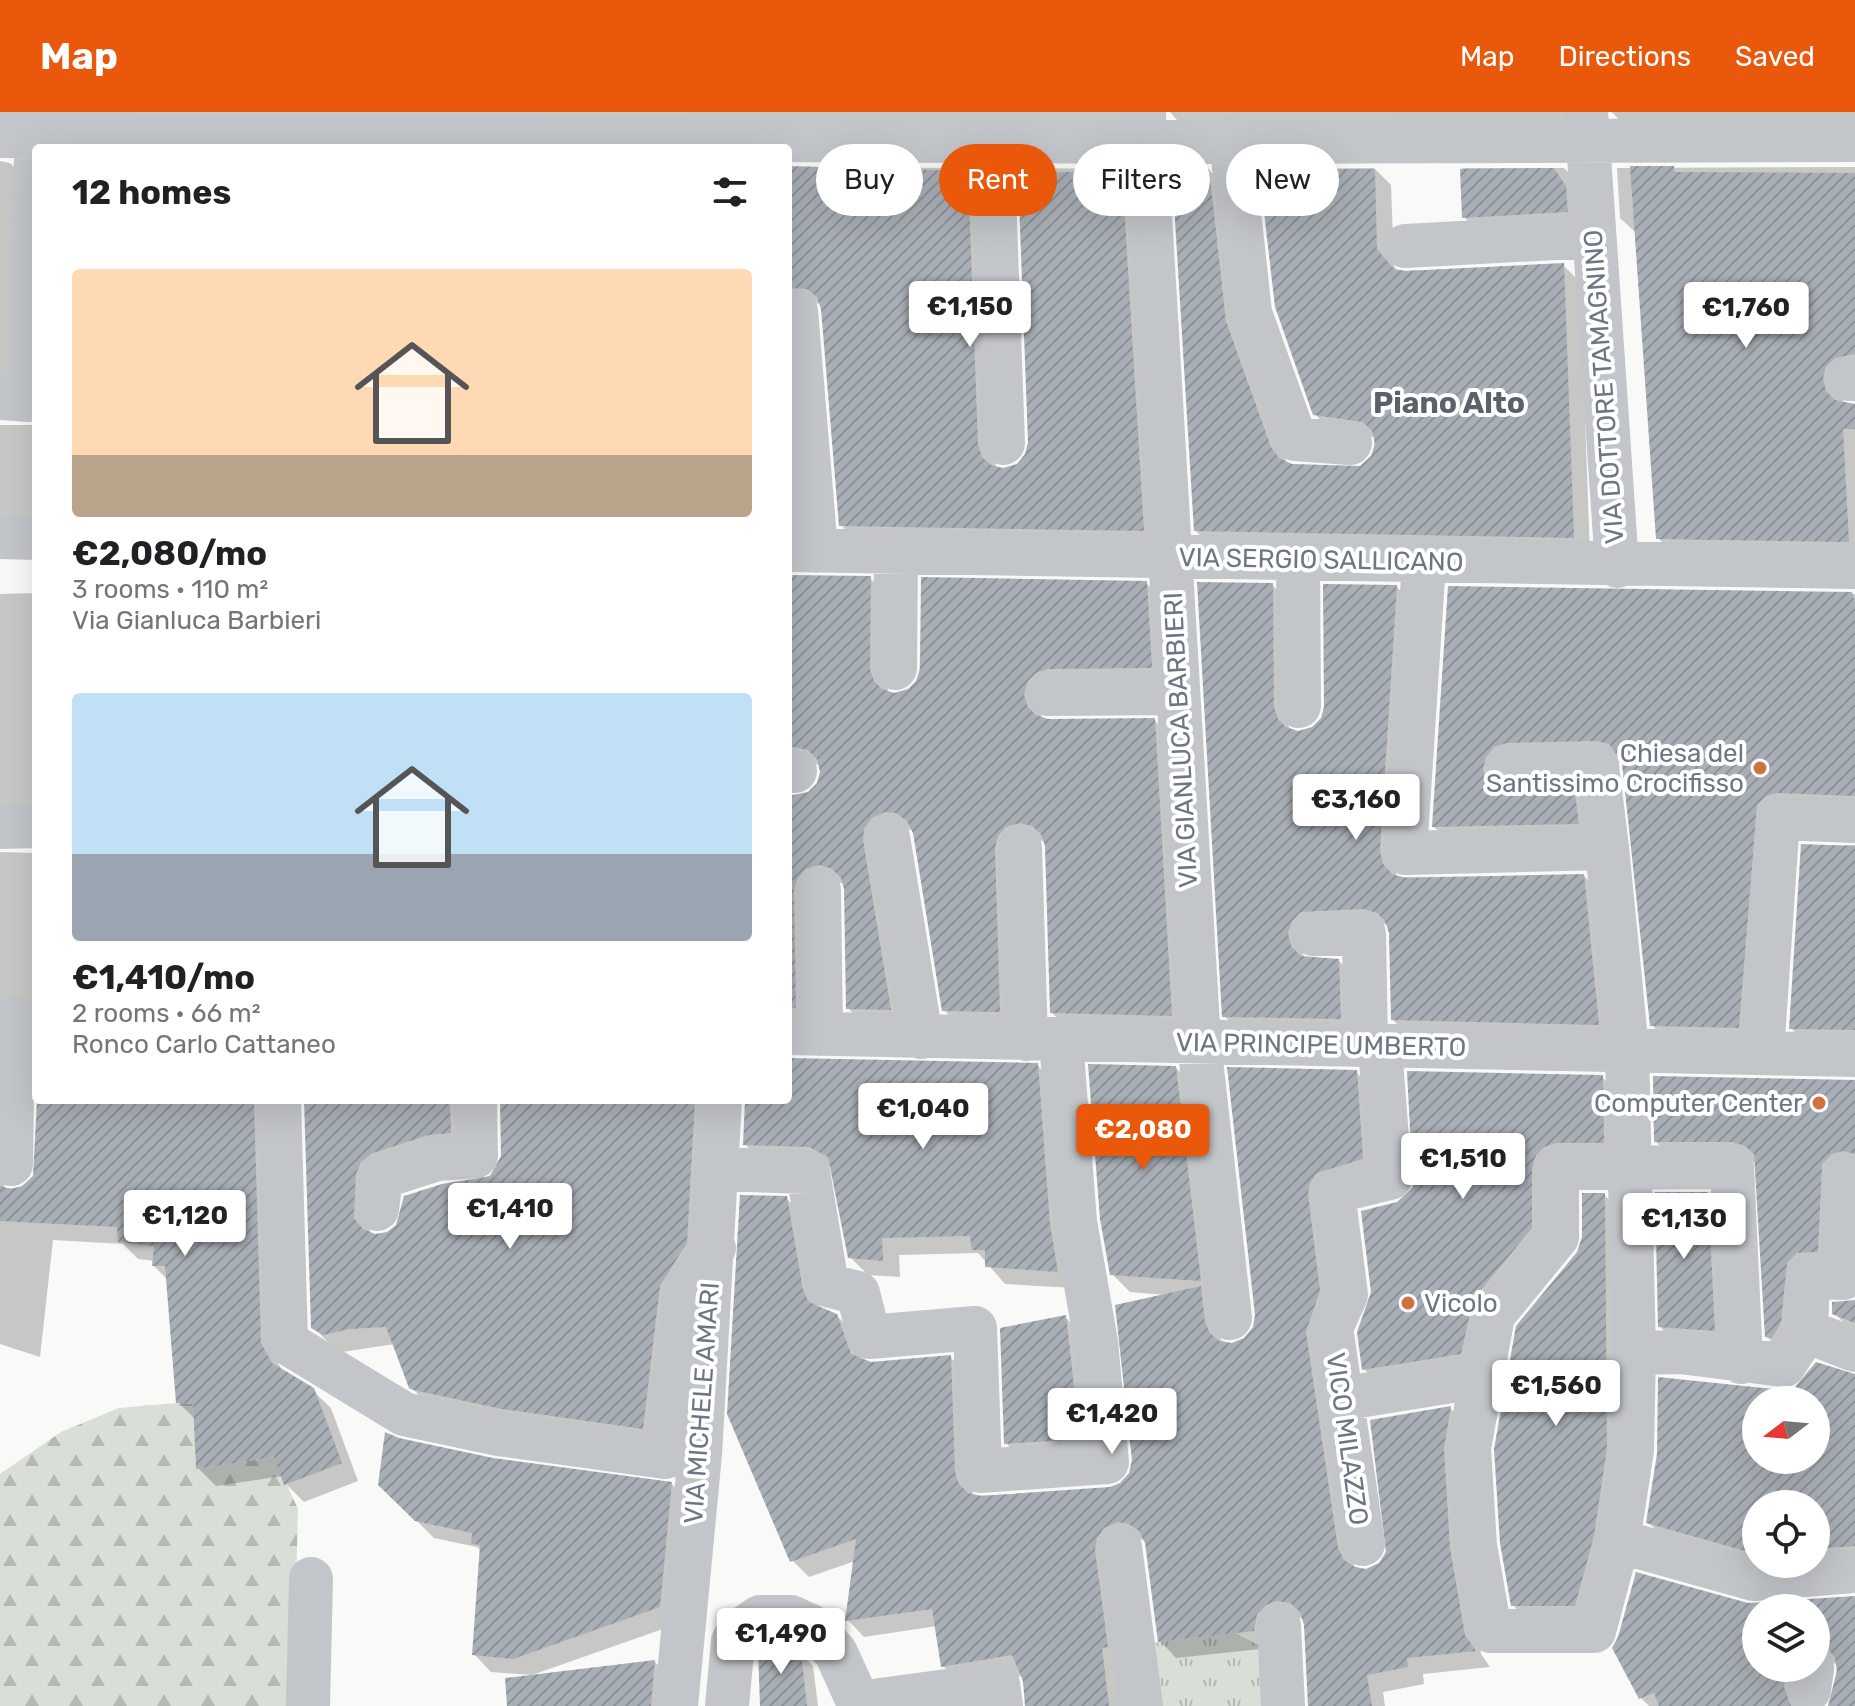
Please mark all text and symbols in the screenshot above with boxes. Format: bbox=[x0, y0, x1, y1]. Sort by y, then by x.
text: Map bbox=[40, 33, 118, 79]
text: Map bbox=[1460, 40, 1514, 73]
text: Directions bbox=[1558, 40, 1691, 73]
text: Saved bbox=[1735, 40, 1815, 73]
chip: Buy bbox=[816, 144, 923, 216]
chip: Rent bbox=[939, 144, 1057, 216]
chip: Filters bbox=[1073, 144, 1210, 216]
chip: New bbox=[1226, 144, 1339, 216]
icon: filters bbox=[708, 170, 752, 214]
text: 12 homes bbox=[72, 172, 231, 213]
street label: VIA DOTTORE TAMAGNINO bbox=[1578, 229, 1630, 545]
pin: €1,150 bbox=[905, 281, 1035, 349]
pin: €1,760 bbox=[1681, 282, 1811, 350]
text: €1,150 bbox=[927, 291, 1013, 322]
text: €1,760 bbox=[1702, 292, 1790, 323]
icon: home bbox=[340, 321, 484, 465]
district label: Piano Alto bbox=[1373, 385, 1525, 421]
text: €2,080/mo bbox=[72, 533, 267, 574]
street label: VIA SERGIO SALLICANO bbox=[1178, 542, 1464, 578]
text: 3 rooms · 110 m² bbox=[72, 574, 268, 605]
street label: VIA GIANLUCA BARBIERI bbox=[1158, 591, 1204, 889]
text: Via Gianluca Barbieri bbox=[72, 605, 321, 636]
place label: Chiesa del Santissimo Crocifisso bbox=[1486, 738, 1744, 799]
icon: home bbox=[340, 745, 484, 889]
marker: Chiesa del Santissimo Crocifisso bbox=[1751, 759, 1769, 777]
pin: €3,160 bbox=[1291, 774, 1421, 842]
text: €3,160 bbox=[1311, 784, 1401, 815]
text: €1,410/mo bbox=[72, 957, 255, 998]
text: 2 rooms · 66 m² bbox=[72, 998, 261, 1029]
street label: VIA PRINCIPE UMBERTO bbox=[1176, 1027, 1466, 1063]
text: Ronco Carlo Cattaneo bbox=[72, 1029, 336, 1060]
pin: €1,040 bbox=[858, 1083, 988, 1151]
place label: Computer Center bbox=[1594, 1088, 1803, 1119]
text: €1,040 bbox=[876, 1093, 970, 1124]
marker: Computer Center bbox=[1810, 1094, 1828, 1112]
pin: €2,080 bbox=[1078, 1104, 1208, 1172]
text: €2,080 bbox=[1094, 1114, 1192, 1145]
pin: €1,510 bbox=[1398, 1133, 1528, 1201]
text: €1,510 bbox=[1419, 1143, 1507, 1174]
pin: €1,410 bbox=[445, 1183, 575, 1251]
pin: €1,120 bbox=[120, 1190, 250, 1258]
text: €1,410 bbox=[466, 1193, 554, 1224]
pin: €1,130 bbox=[1619, 1193, 1749, 1261]
text: €1,120 bbox=[142, 1200, 228, 1231]
text: €1,130 bbox=[1641, 1203, 1727, 1234]
street label: VIA MICHELE AMARI bbox=[678, 1281, 726, 1525]
place label: Vicolo bbox=[1424, 1288, 1498, 1319]
marker: Vicolo bbox=[1399, 1294, 1417, 1312]
street label: VICO MILAZZO bbox=[1320, 1351, 1374, 1527]
pin: €1,560 bbox=[1491, 1360, 1621, 1428]
text: €1,560 bbox=[1510, 1370, 1602, 1401]
north arrow bbox=[1742, 1386, 1830, 1474]
map controls bbox=[1742, 1386, 1830, 1682]
pin: €1,420 bbox=[1047, 1388, 1177, 1456]
text: €1,420 bbox=[1066, 1398, 1158, 1429]
button: locate bbox=[1742, 1490, 1830, 1578]
button: layers bbox=[1742, 1594, 1830, 1682]
pin: €1,490 bbox=[716, 1608, 846, 1676]
text: €1,490 bbox=[735, 1618, 827, 1649]

